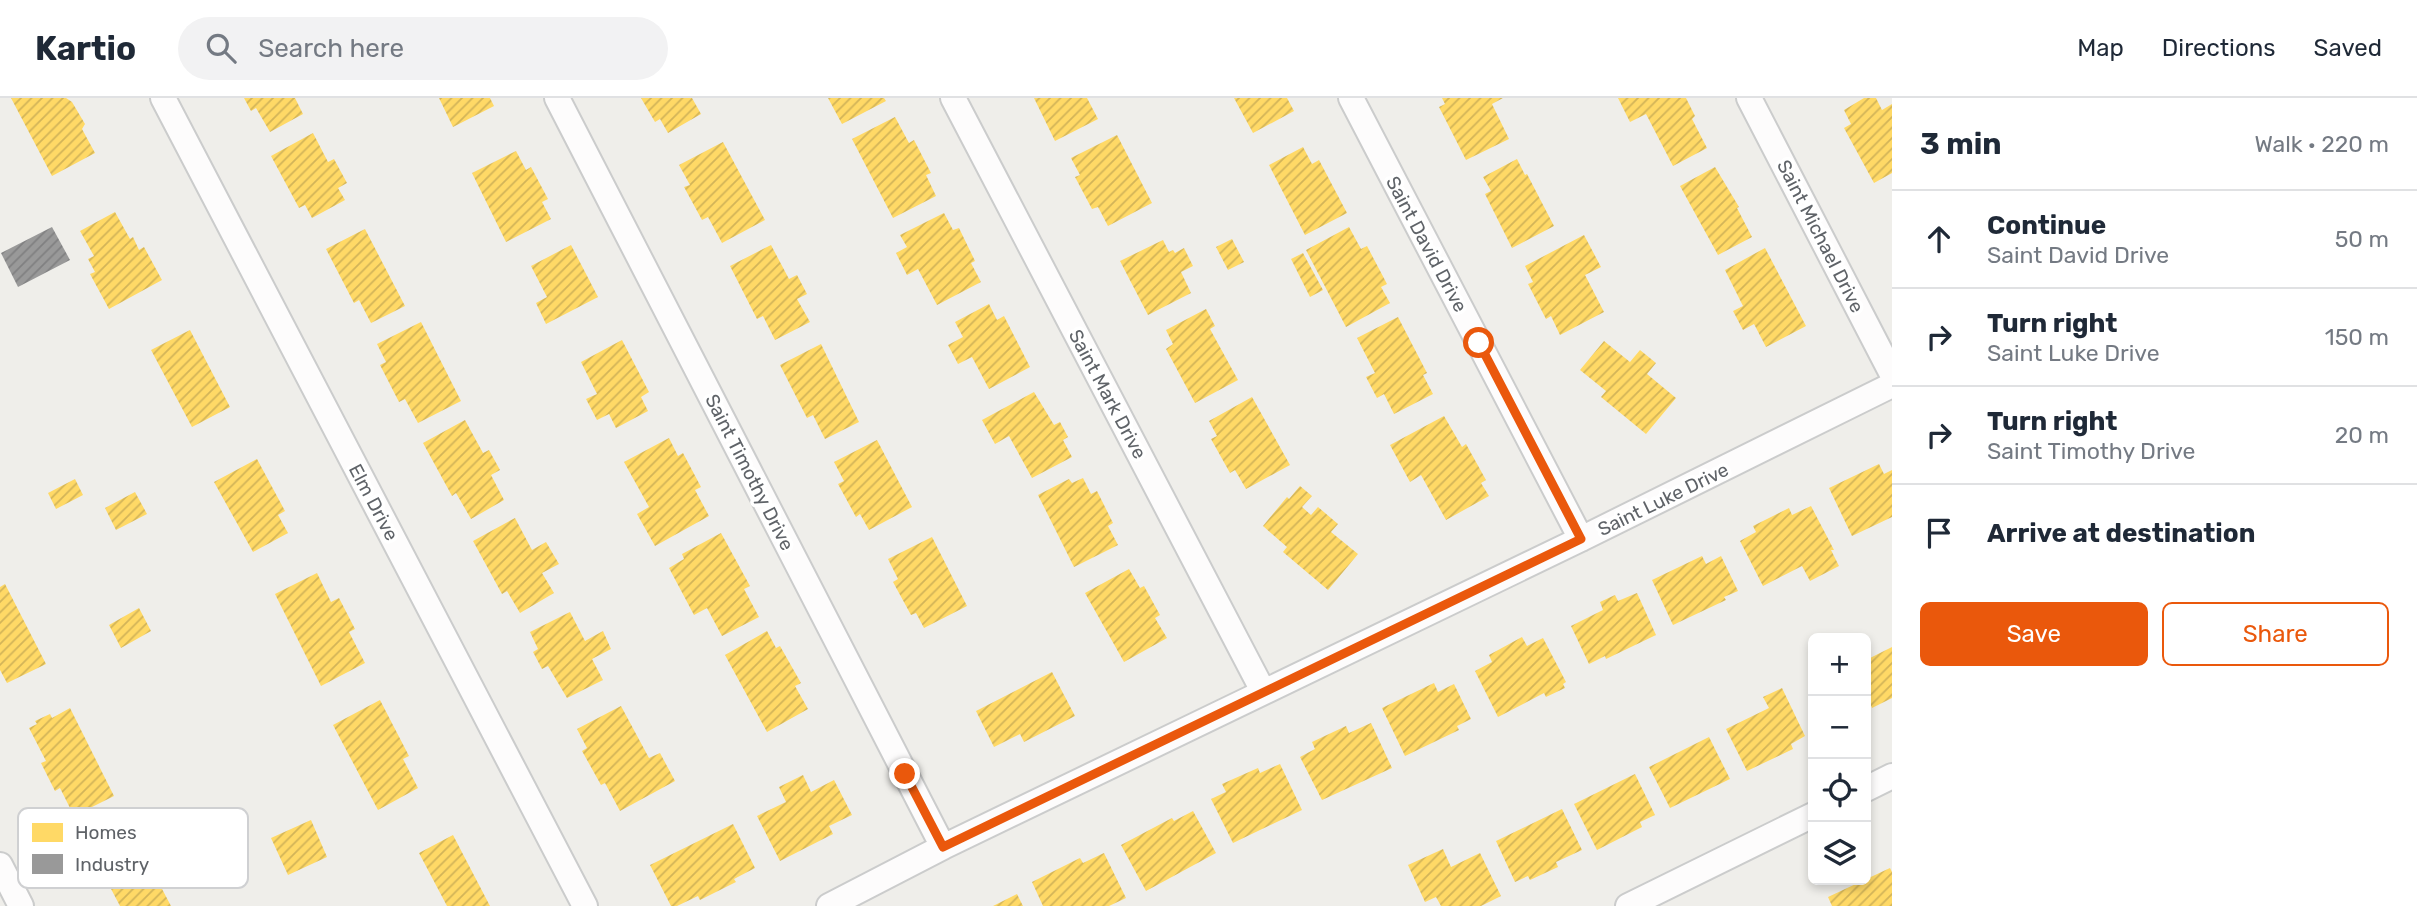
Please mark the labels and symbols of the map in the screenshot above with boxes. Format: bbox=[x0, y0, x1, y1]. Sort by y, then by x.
street label: Saint Michael Drive bbox=[1772, 156, 1869, 316]
street label: Saint David Drive bbox=[1381, 172, 1472, 316]
street label: Saint Mark Drive bbox=[1064, 326, 1151, 463]
route start bbox=[1463, 327, 1494, 358]
street label: Saint Timothy Drive bbox=[700, 390, 799, 554]
street label: Saint Luke Drive bbox=[1594, 458, 1732, 541]
street label: Elm Drive bbox=[344, 460, 403, 544]
route end bbox=[889, 758, 920, 789]
legend bbox=[18, 808, 248, 888]
text: Homes bbox=[75, 821, 137, 844]
text: Industry bbox=[75, 853, 149, 876]

